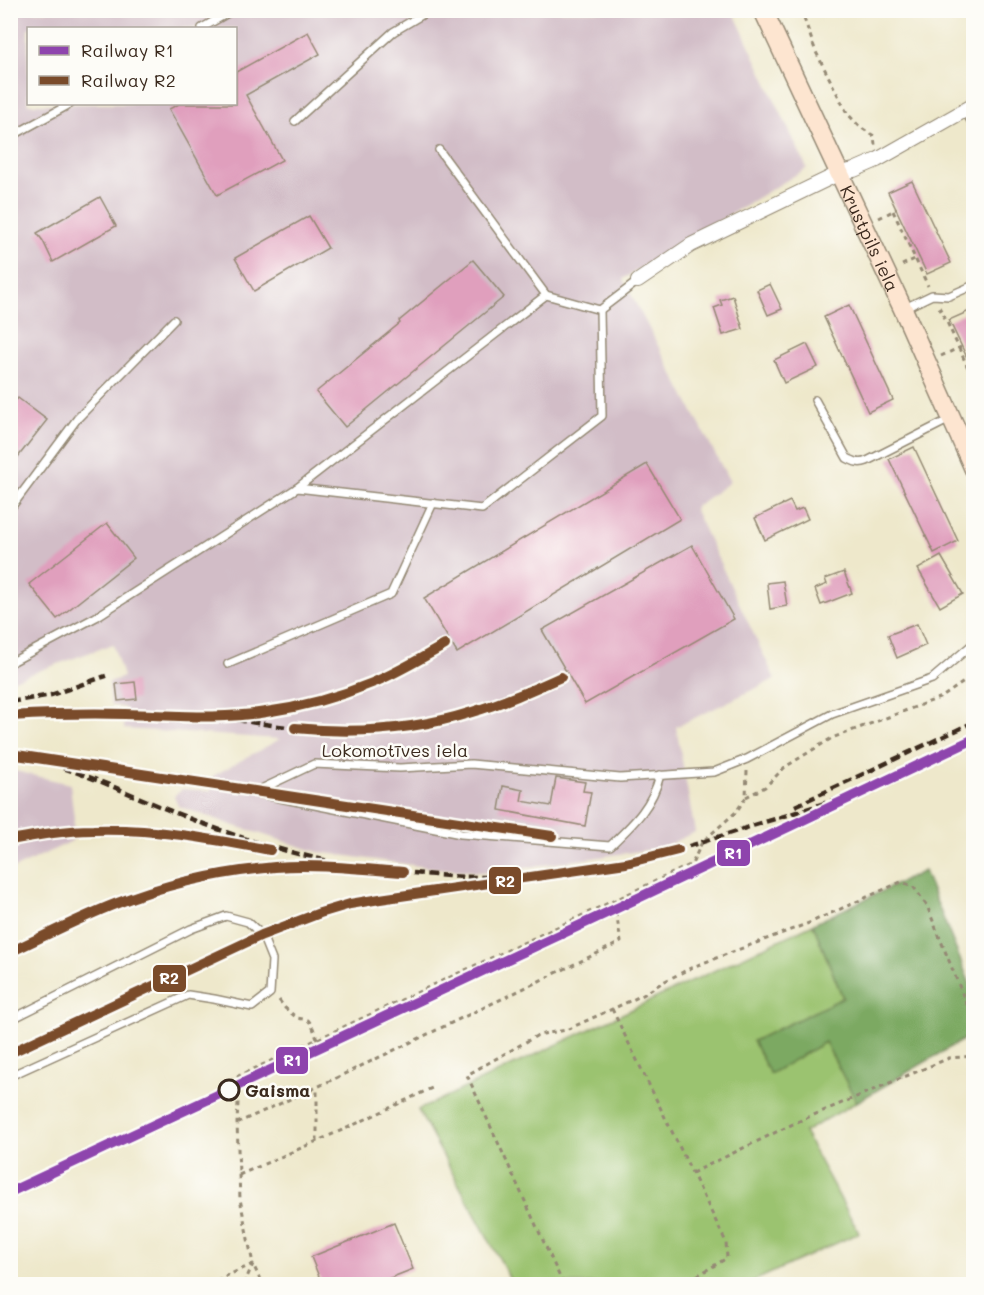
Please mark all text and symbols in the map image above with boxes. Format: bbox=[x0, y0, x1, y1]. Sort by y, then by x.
legend bbox=[27, 27, 237, 105]
text: Railway R1 bbox=[81, 38, 174, 62]
text: Railway R2 bbox=[81, 68, 176, 92]
street label: Krustpils iela bbox=[835, 181, 905, 295]
street label: Lokomotīves iela bbox=[322, 738, 468, 762]
line badge: R1 bbox=[716, 839, 751, 867]
text: R1 bbox=[724, 842, 742, 863]
line badge: R2 bbox=[488, 866, 522, 895]
text: R2 bbox=[495, 870, 515, 891]
line badge: R2 bbox=[152, 964, 187, 993]
text: R2 bbox=[159, 967, 179, 988]
line badge: R1 bbox=[275, 1046, 309, 1075]
text: R1 bbox=[283, 1049, 301, 1070]
place label: Gaisma bbox=[245, 1078, 310, 1102]
marker: Gaisma bbox=[218, 1079, 240, 1101]

